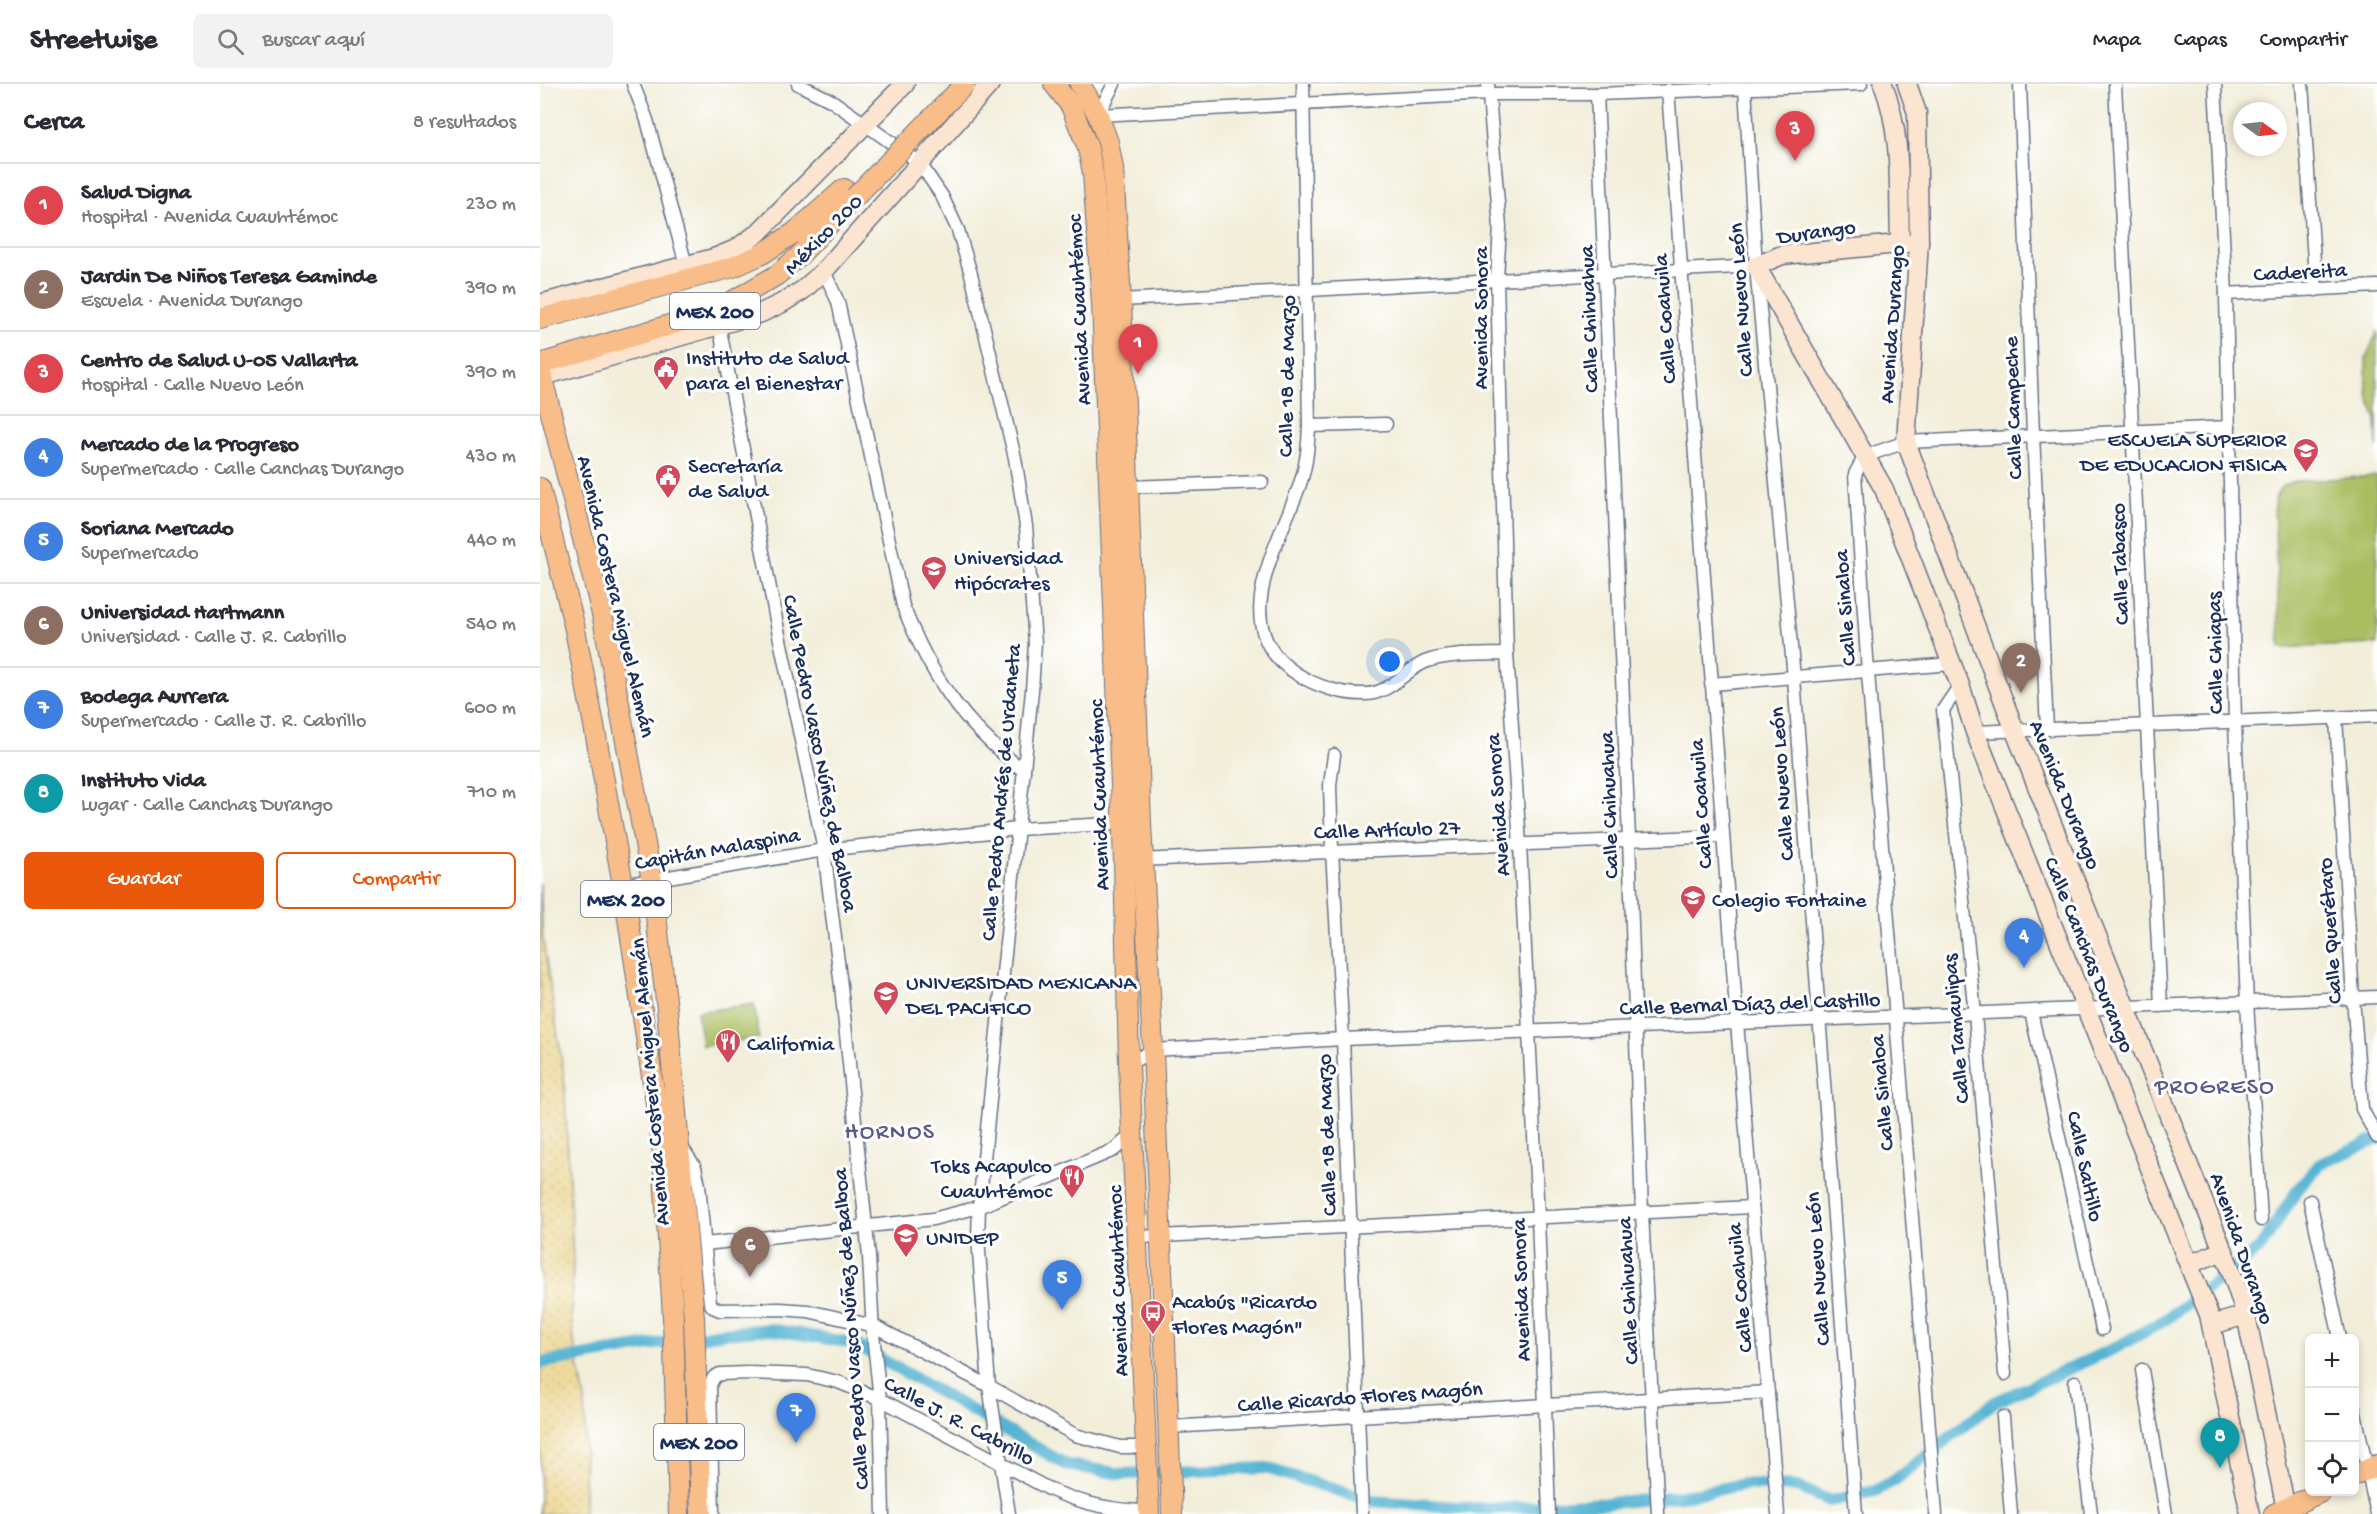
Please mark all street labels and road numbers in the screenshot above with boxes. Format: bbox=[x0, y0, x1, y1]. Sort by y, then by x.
street label: México 200 bbox=[780, 190, 870, 282]
street label: Avenida Cuauhtémoc bbox=[1063, 212, 1099, 406]
street label: Durango bbox=[1774, 216, 1858, 253]
street label: Calle Nuevo León bbox=[1725, 221, 1761, 377]
street label: Calle Chihuahua bbox=[1575, 244, 1607, 393]
street label: Avenida Durango bbox=[1875, 244, 1912, 404]
street label: Avenida Sonora bbox=[1470, 246, 1496, 390]
street label: Calle Coahuila bbox=[1649, 252, 1684, 384]
street label: Cadereita bbox=[2253, 259, 2348, 289]
road number: MEX 200 bbox=[670, 293, 760, 329]
street label: Calle 18 de Marzo bbox=[1275, 295, 1303, 457]
street label: Calle Campeche bbox=[1999, 335, 2030, 480]
street label: Avenida Costera Miguel Alemán bbox=[569, 454, 659, 741]
street label: Calle Tabasco bbox=[2107, 502, 2137, 625]
street label: Calle Sinaloa bbox=[1830, 548, 1864, 667]
street label: Calle Chiapas bbox=[2203, 591, 2231, 714]
street label: Calle Pedro Vasco Núñez de Balboa bbox=[775, 593, 862, 915]
street label: Calle Pedro Andrés de Urdaneta bbox=[977, 642, 1029, 942]
street label: Avenida Cuauhtémoc bbox=[1085, 697, 1117, 891]
street label: Calle Nuevo León bbox=[1766, 705, 1802, 861]
street label: Avenida Durango bbox=[2022, 717, 2105, 874]
street label: Calle Chihuahua bbox=[1595, 730, 1627, 879]
street label: Avenida Sonora bbox=[1482, 732, 1518, 877]
street label: Calle Coahuila bbox=[1685, 737, 1720, 869]
street label: Calle Artículo 27 bbox=[1314, 816, 1461, 848]
street label: Capitán Malaspina bbox=[633, 823, 803, 878]
street label: Calle Canchas Durango bbox=[2036, 854, 2138, 1057]
street label: Calle Querétaro bbox=[2314, 857, 2350, 1005]
road number: MEX 200 bbox=[581, 881, 671, 917]
street label: Avenida Costera Miguel Alemán bbox=[626, 936, 677, 1226]
street label: Calle Tamaulipas bbox=[1938, 952, 1977, 1104]
street label: Calle Bernal Díaz del Castillo bbox=[1619, 988, 1881, 1024]
street label: Calle Sinaloa bbox=[1866, 1033, 1902, 1152]
street label: Calle 18 de Marzo bbox=[1313, 1053, 1345, 1216]
street label: Calle Saltillo bbox=[2059, 1109, 2107, 1225]
street label: Calle Pedro Vasco Núñez de Balboa bbox=[829, 1166, 877, 1490]
street label: Avenida Durango bbox=[2202, 1170, 2278, 1329]
street label: Avenida Cuauhtémoc bbox=[1104, 1183, 1136, 1377]
street label: Calle Nuevo León bbox=[1802, 1190, 1838, 1346]
street label: Calle Chihuahua bbox=[1613, 1216, 1647, 1365]
street label: Avenida Sonora bbox=[1507, 1217, 1538, 1362]
street label: Calle Coahuila bbox=[1723, 1221, 1761, 1353]
street label: Calle J. R. Cabrillo bbox=[878, 1372, 1038, 1473]
street label: Calle Ricardo Flores Magón bbox=[1237, 1377, 1484, 1421]
road number: MEX 200 bbox=[654, 1424, 744, 1460]

